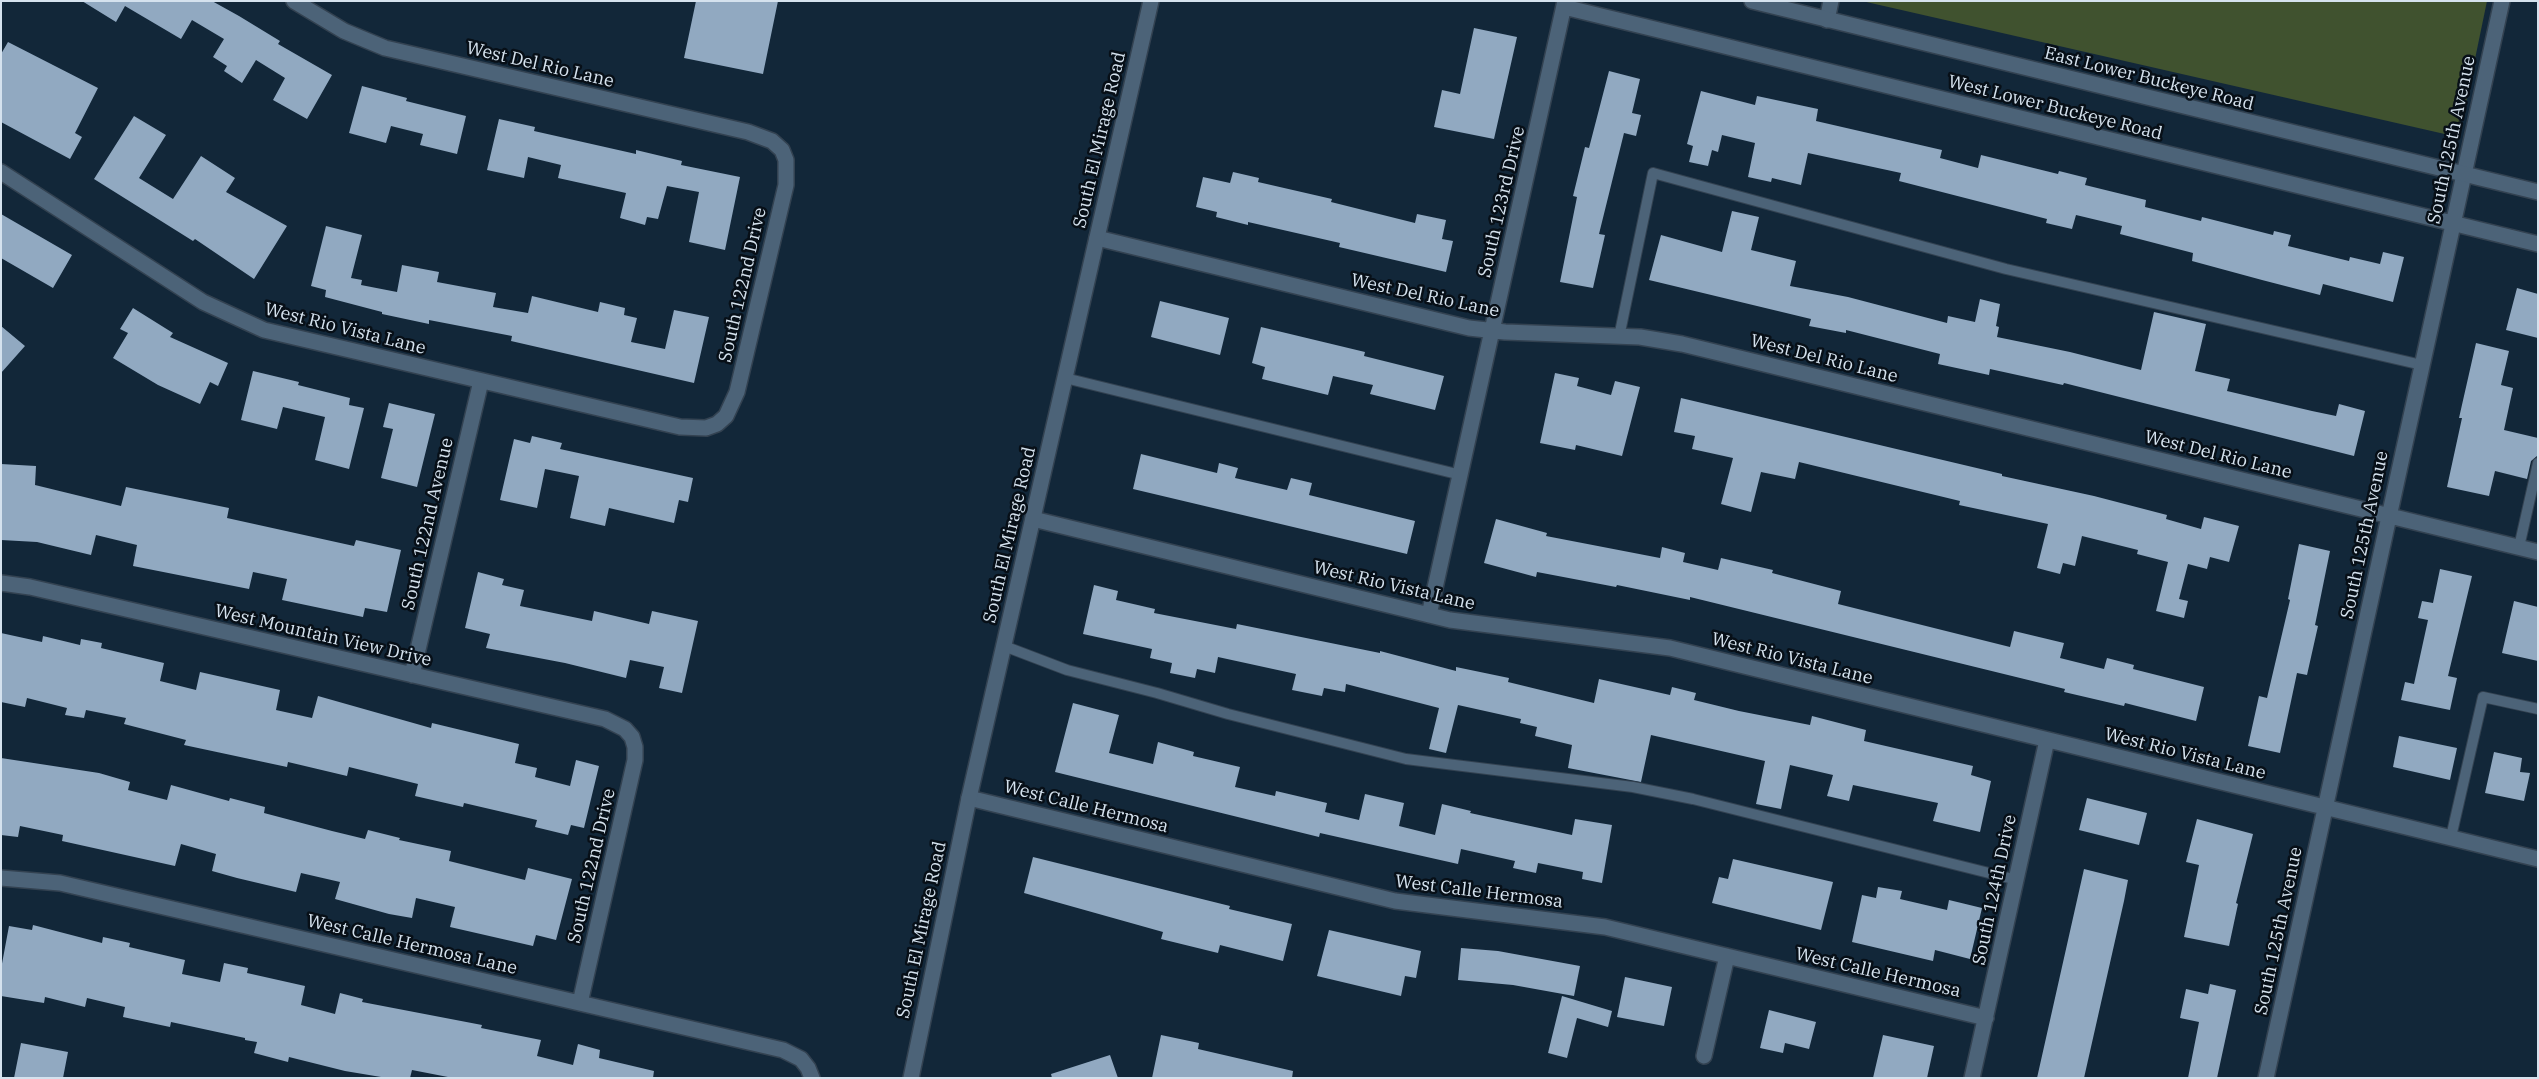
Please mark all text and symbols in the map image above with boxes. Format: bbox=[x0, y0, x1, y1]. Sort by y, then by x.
street label: West Del Rio Lane bbox=[464, 37, 616, 93]
street label: East Lower Buckeye Road bbox=[2042, 42, 2256, 116]
street label: South El Mirage Road bbox=[1069, 50, 1131, 230]
street label: South 125th Avenue bbox=[2424, 54, 2480, 226]
street label: West Lower Buckeye Road bbox=[1946, 71, 2164, 145]
street label: South 123rd Drive bbox=[1474, 124, 1530, 280]
street label: South 122nd Drive bbox=[715, 206, 771, 364]
street label: West Del Rio Lane bbox=[1349, 270, 1501, 322]
street label: West Rio Vista Lane bbox=[262, 299, 428, 359]
street label: West Del Rio Lane bbox=[1748, 330, 1900, 388]
street label: West Del Rio Lane bbox=[2142, 426, 2294, 484]
street label: South 122nd Avenue bbox=[398, 436, 458, 612]
street label: South El Mirage Road bbox=[979, 445, 1041, 625]
street label: South 125th Avenue bbox=[2337, 449, 2393, 621]
street label: West Rio Vista Lane bbox=[1311, 557, 1477, 615]
street label: West Mountain View Drive bbox=[212, 601, 434, 671]
street label: West Rio Vista Lane bbox=[1709, 629, 1875, 689]
street label: West Rio Vista Lane bbox=[2102, 724, 2268, 784]
street label: West Calle Hermosa bbox=[1001, 776, 1171, 838]
street label: South 122nd Drive bbox=[564, 787, 620, 945]
street label: South 124th Drive bbox=[1969, 813, 2021, 967]
street label: South El Mirage Road bbox=[893, 840, 951, 1020]
street label: South 125th Avenue bbox=[2251, 845, 2307, 1017]
street label: West Calle Hermosa bbox=[1394, 871, 1564, 913]
street label: West Calle Hermosa Lane bbox=[305, 910, 519, 980]
street label: West Calle Hermosa bbox=[1793, 943, 1963, 1003]

